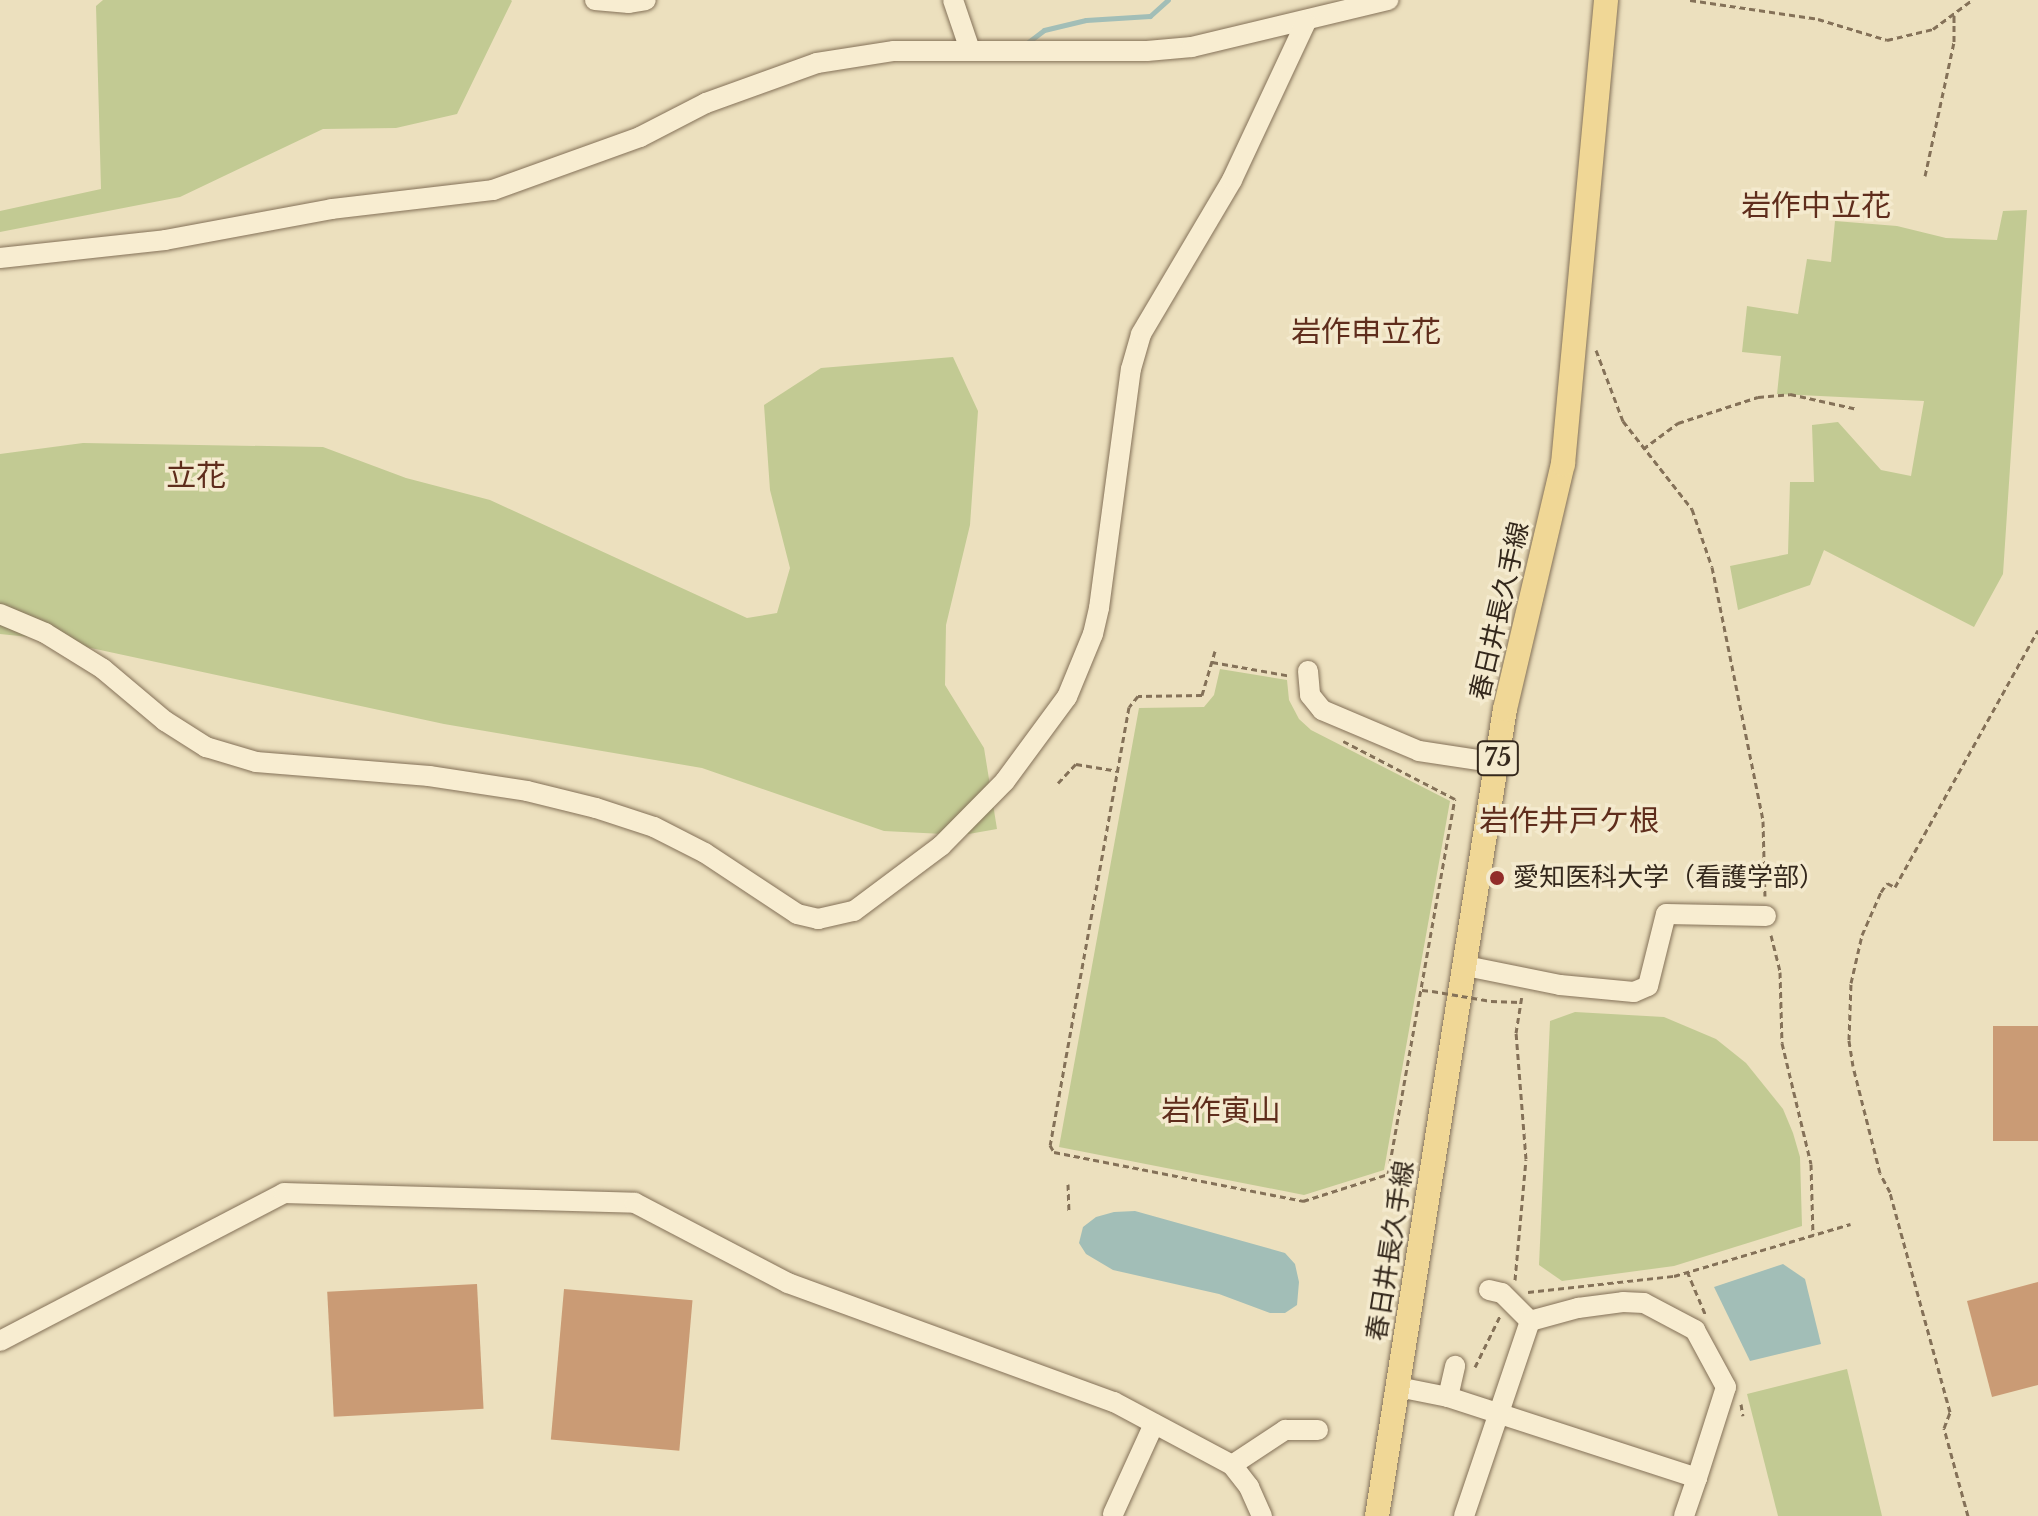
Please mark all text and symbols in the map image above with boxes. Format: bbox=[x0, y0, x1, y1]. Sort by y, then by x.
district label: 岩作中立花 bbox=[1741, 188, 1891, 224]
district label: 岩作申立花 bbox=[1291, 314, 1441, 350]
district label: 立花 bbox=[166, 458, 226, 494]
street label: 春日井長久手線 bbox=[1464, 519, 1536, 703]
road number: 75 bbox=[1476, 738, 1520, 778]
district label: 岩作井戸ケ根 bbox=[1479, 803, 1659, 839]
place label: 愛知医科大学（看護学部） bbox=[1513, 862, 1825, 894]
marker: 愛知医科大学（看護学部） bbox=[1488, 869, 1506, 887]
district label: 岩作寅山 bbox=[1161, 1093, 1281, 1129]
street label: 春日井長久手線 bbox=[1361, 1159, 1421, 1343]

